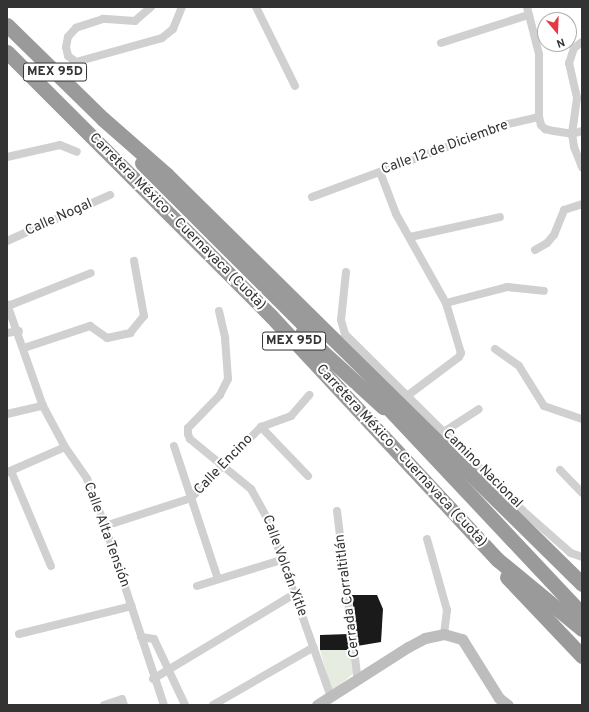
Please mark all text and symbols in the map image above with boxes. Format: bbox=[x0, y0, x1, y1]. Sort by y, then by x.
north arrow bbox=[537, 12, 577, 52]
text: N bbox=[555, 34, 567, 50]
road number: MEX 95D bbox=[23, 61, 87, 83]
street label: Calle 12 de Diciembre bbox=[379, 117, 511, 179]
street label: Carretera México - Cuernavaca (Cuota) bbox=[85, 130, 269, 314]
street label: Calle Nogal bbox=[23, 196, 95, 240]
road number: MEX 95D bbox=[262, 330, 326, 352]
street label: Carretera México - Cuernavaca (Cuota) bbox=[312, 361, 490, 551]
street label: Camino Nacional bbox=[439, 426, 525, 512]
street label: Calle Encino bbox=[191, 431, 257, 499]
street label: Calle Alta Tensión bbox=[79, 480, 133, 590]
street label: Calle Volcán Xitle bbox=[258, 513, 310, 619]
street label: Cerrada Corraltitlán bbox=[332, 533, 364, 659]

